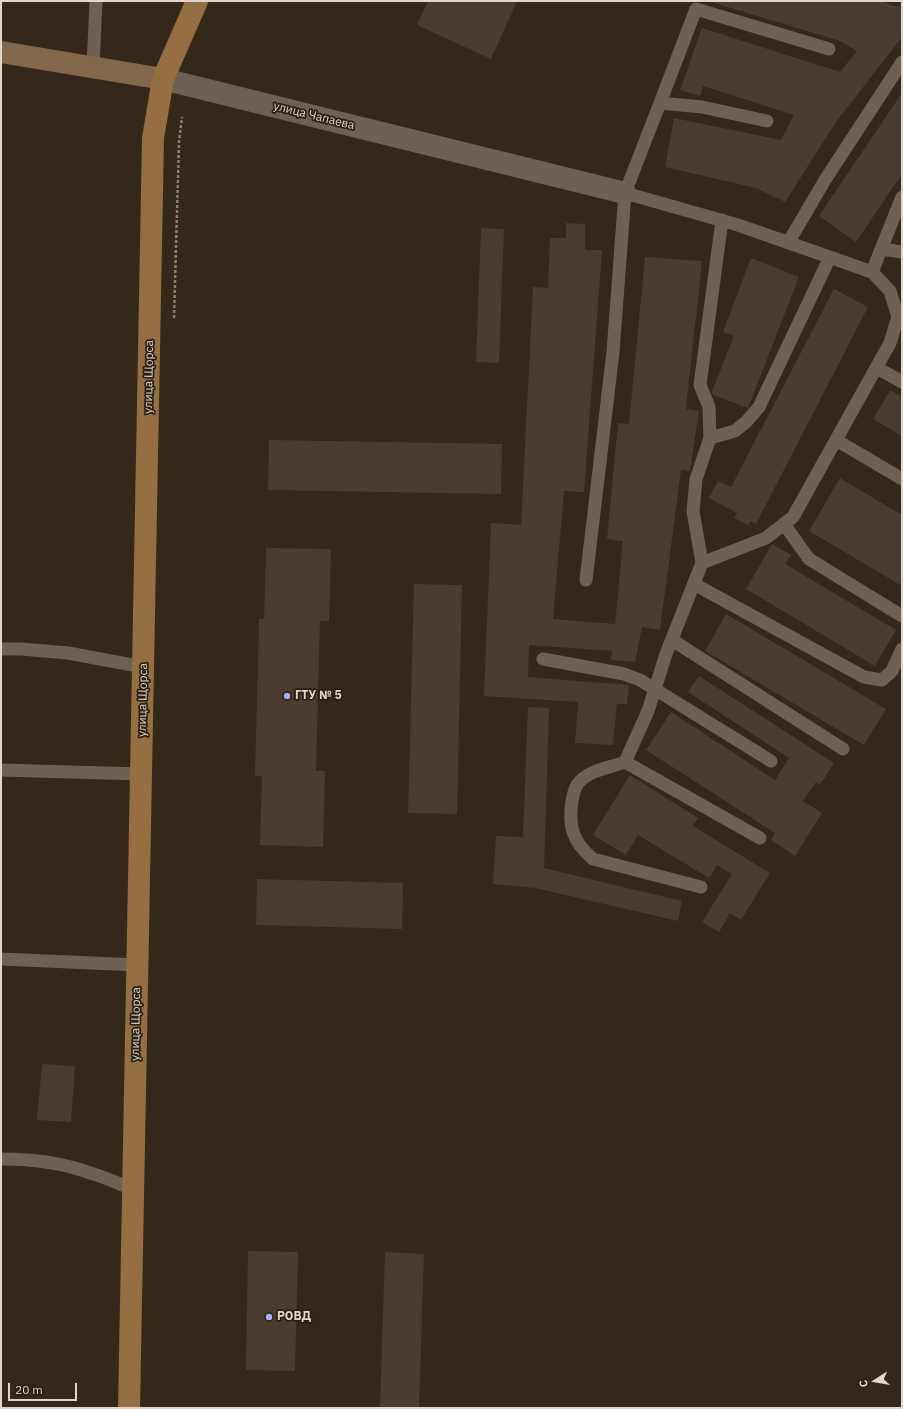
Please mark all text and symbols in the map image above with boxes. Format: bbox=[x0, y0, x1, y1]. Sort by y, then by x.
street label: улица Чапаева bbox=[272, 99, 356, 133]
street label: улица Щорса bbox=[141, 340, 157, 414]
street label: улица Щорса bbox=[135, 663, 151, 737]
place label: ГТУ № 5 bbox=[295, 689, 342, 703]
marker: ГТУ № 5 bbox=[282, 691, 292, 701]
street label: улица Щорса bbox=[128, 987, 144, 1061]
place label: РОВД bbox=[277, 1310, 311, 1324]
marker: РОВД bbox=[264, 1312, 274, 1322]
north arrow bbox=[855, 1361, 895, 1401]
scale bar bbox=[10, 1375, 79, 1401]
text: С bbox=[856, 1379, 871, 1388]
text: 20 m bbox=[15, 1382, 43, 1397]

